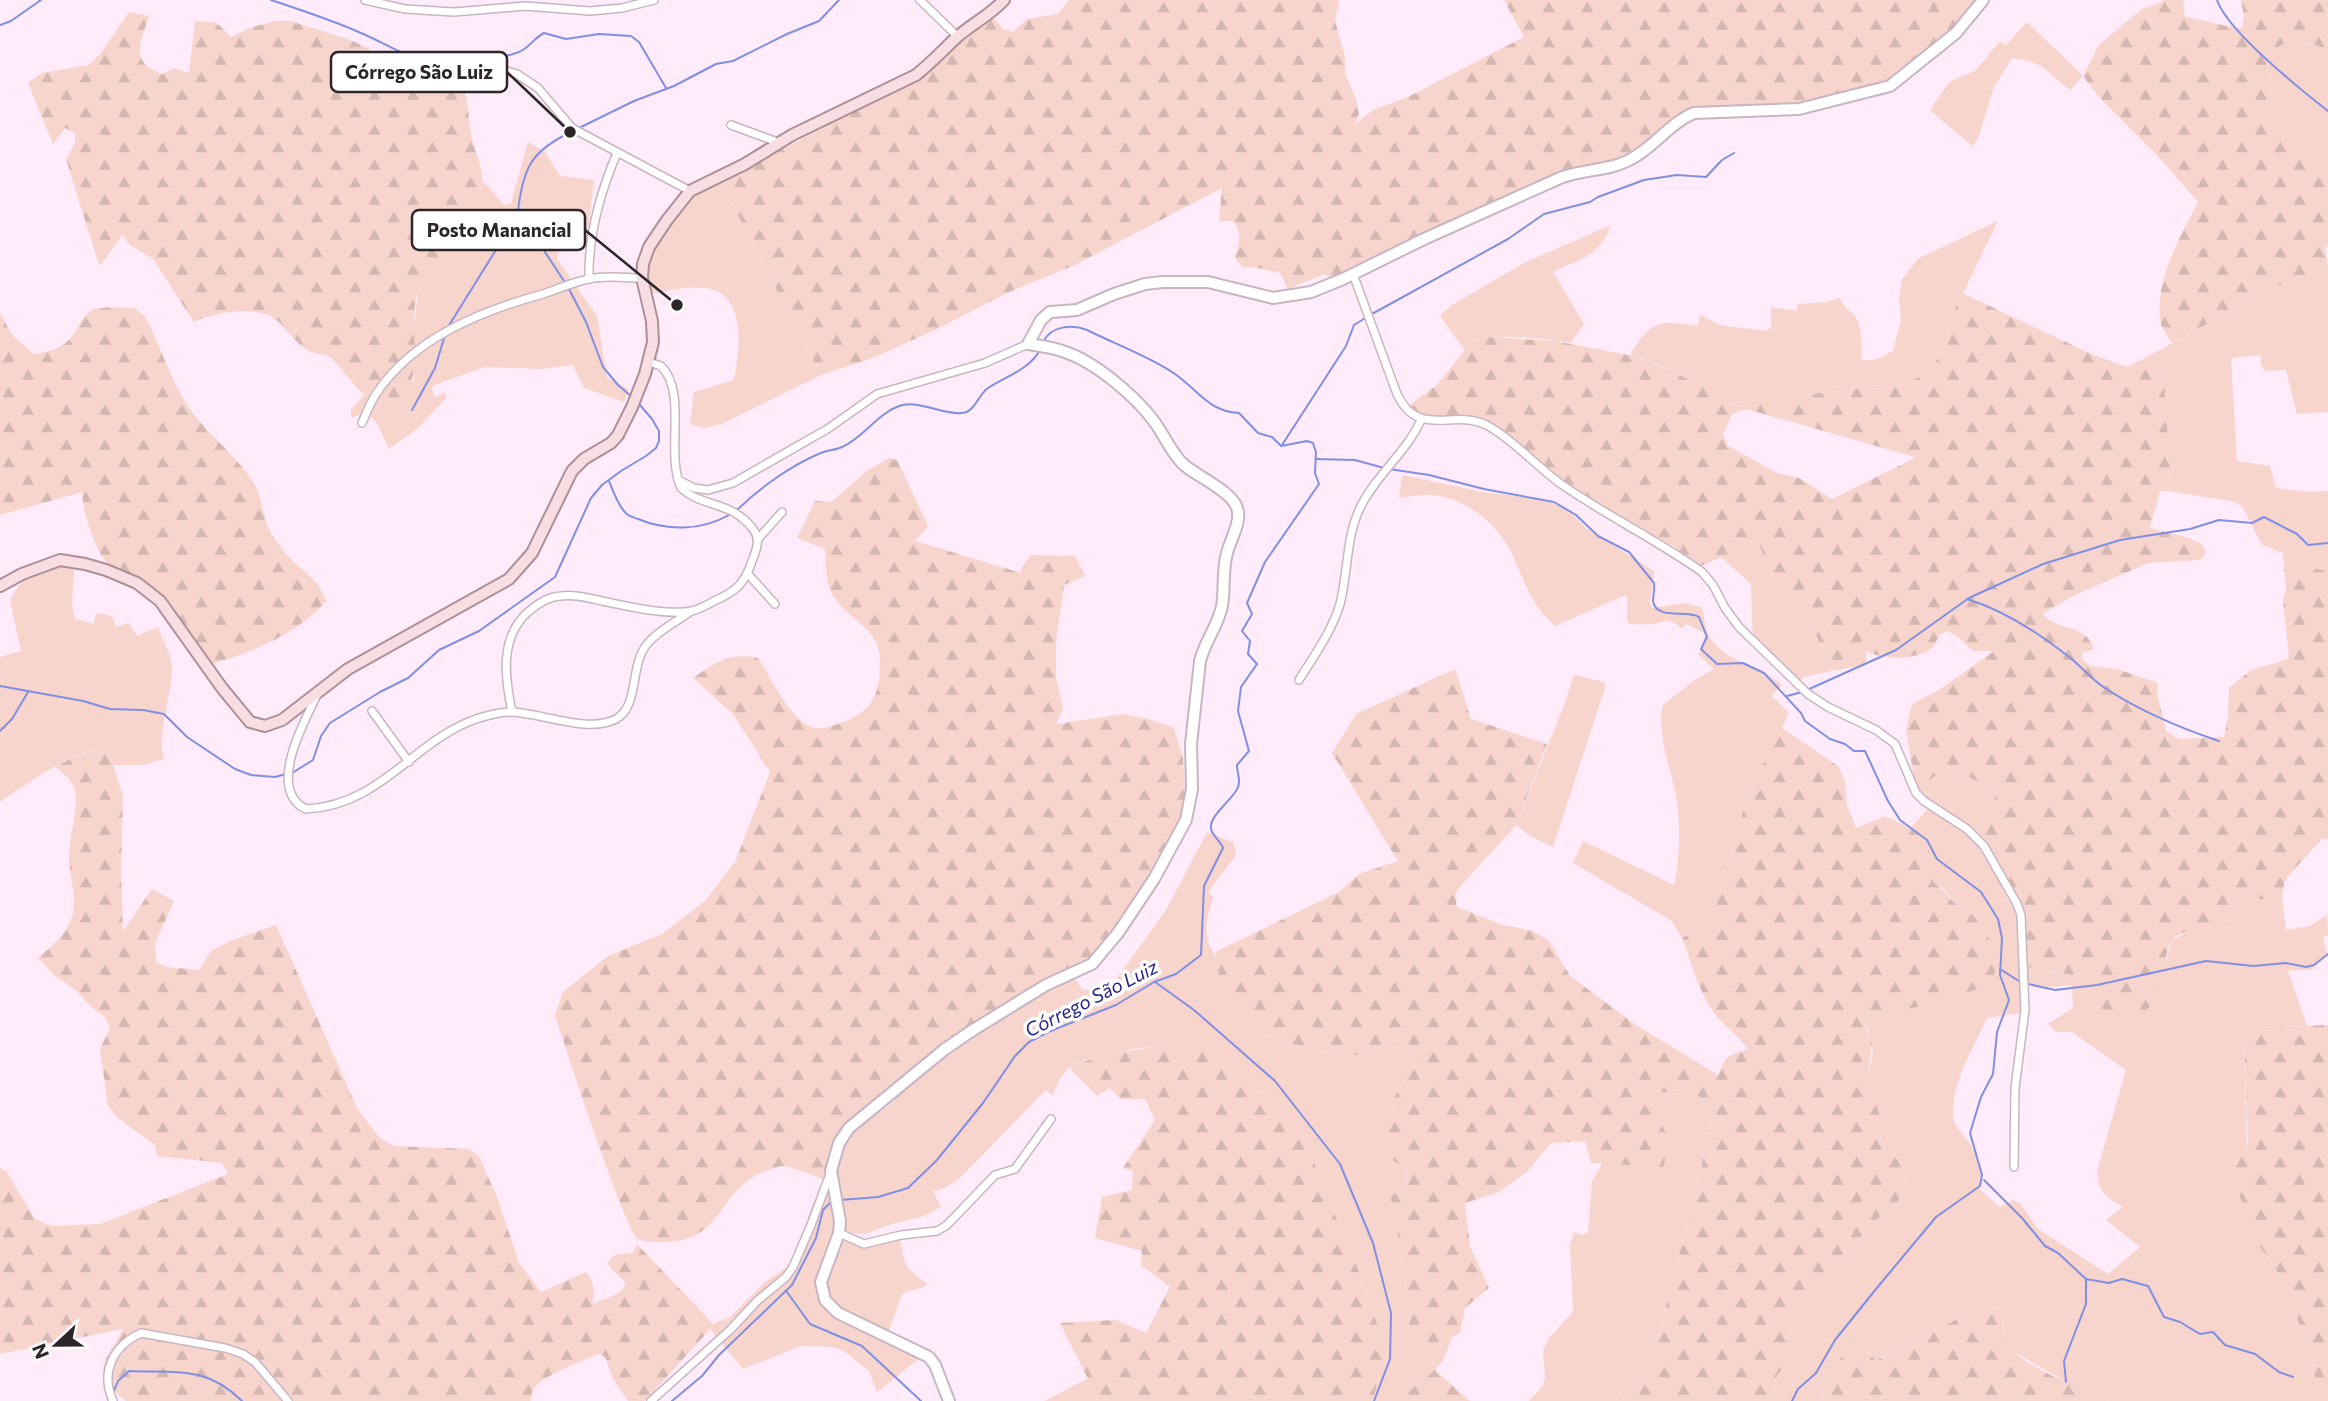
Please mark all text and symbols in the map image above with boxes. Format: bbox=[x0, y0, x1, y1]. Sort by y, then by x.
callout: Córrego São Luiz bbox=[331, 52, 507, 92]
text: Córrego São Luiz bbox=[345, 60, 493, 83]
callout: Posto Manancial bbox=[412, 210, 585, 250]
text: Posto Manancial bbox=[427, 218, 571, 241]
water label: Córrego São Luiz bbox=[1021, 954, 1162, 1041]
north arrow bbox=[21, 1310, 91, 1380]
text: N bbox=[26, 1341, 53, 1362]

